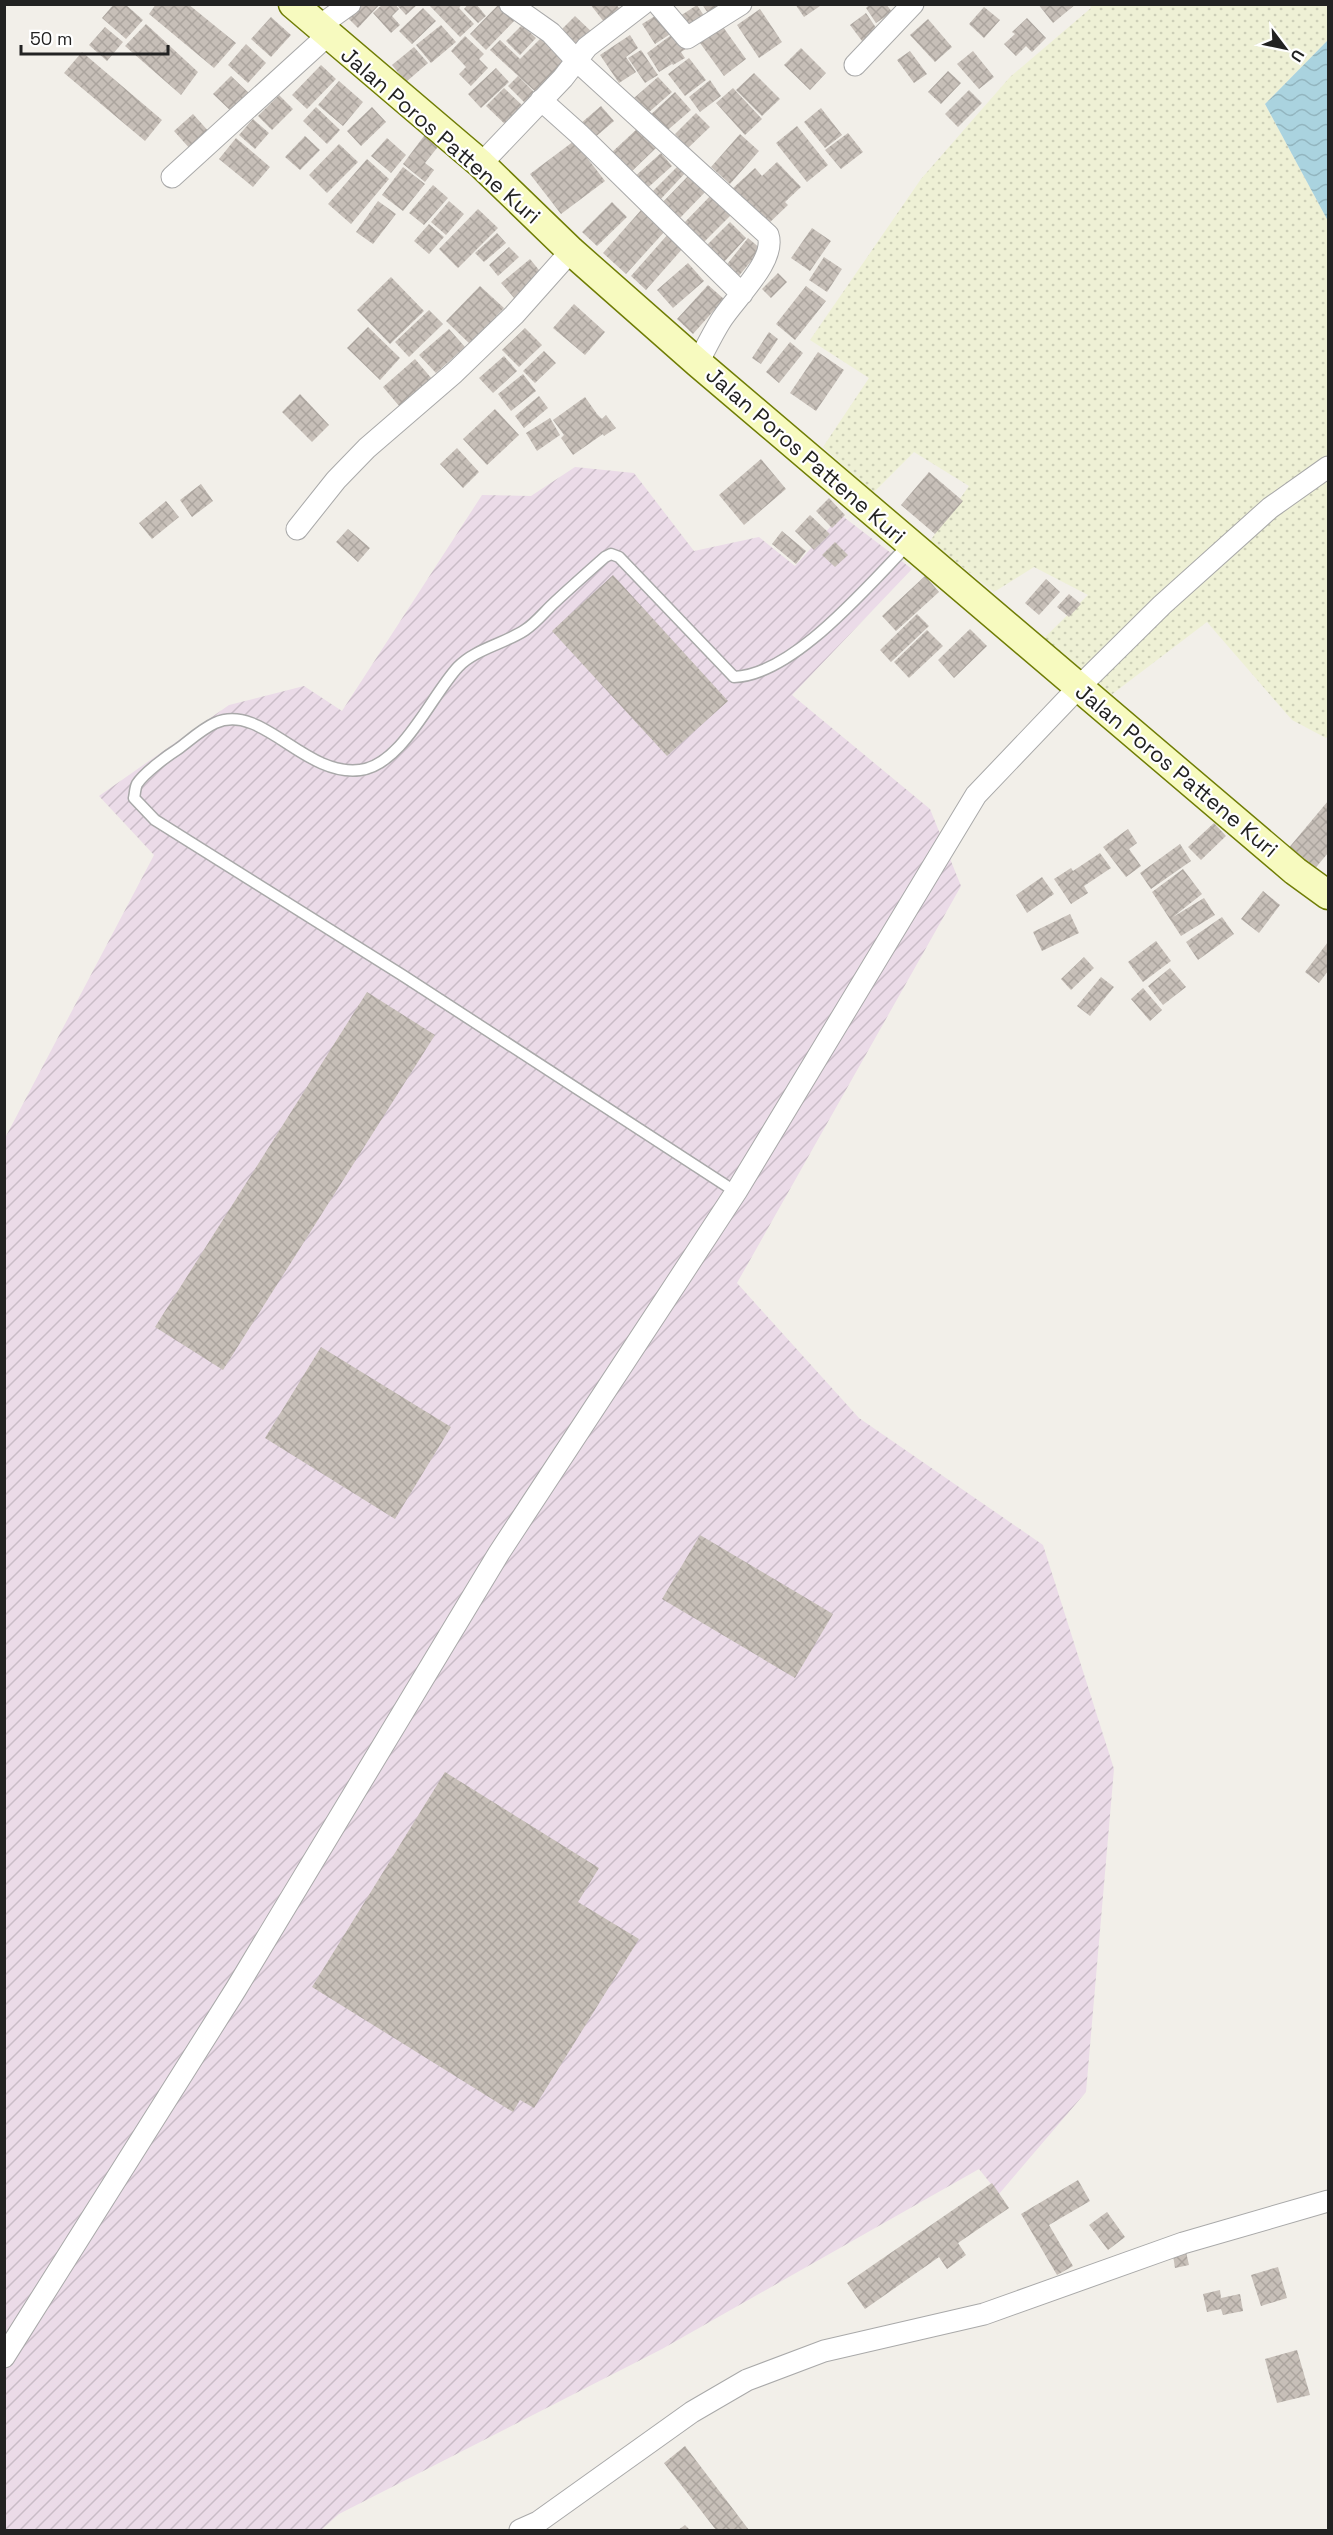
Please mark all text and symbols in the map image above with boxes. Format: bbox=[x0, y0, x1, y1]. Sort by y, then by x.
scale bar bbox=[21, 18, 168, 56]
north arrow bbox=[1255, 18, 1315, 78]
text: 50 m bbox=[30, 27, 72, 50]
street label: Jalan Poros Pattene Kuri bbox=[335, 40, 547, 230]
text: U bbox=[1286, 46, 1309, 66]
street label: Jalan Poros Pattene Kuri bbox=[700, 360, 912, 550]
street label: Jalan Poros Pattene Kuri bbox=[1070, 677, 1284, 863]

